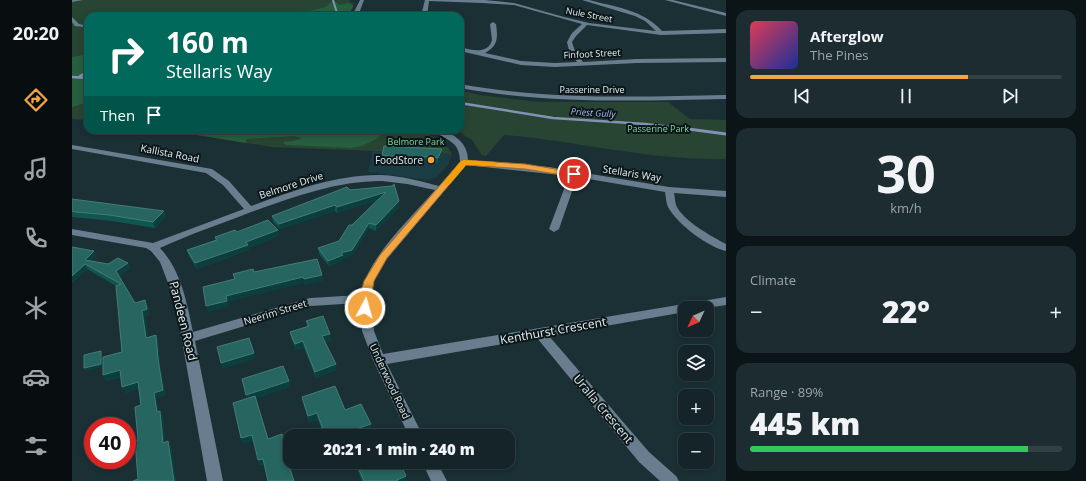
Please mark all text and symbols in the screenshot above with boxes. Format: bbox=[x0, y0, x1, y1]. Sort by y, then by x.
street label: Nule Street bbox=[565, 4, 613, 25]
text: 20:20 bbox=[13, 21, 59, 45]
text: 160 m bbox=[166, 23, 249, 61]
text: Afterglow bbox=[810, 26, 884, 46]
icon: right bbox=[100, 28, 152, 80]
street label: Finfoot Street bbox=[563, 46, 621, 61]
text: The Pines bbox=[810, 46, 868, 64]
text: Stellaris Way bbox=[166, 59, 272, 83]
street label: Passerine Drive bbox=[560, 83, 624, 96]
icon: previous bbox=[791, 85, 813, 107]
icon: pause bbox=[895, 85, 917, 107]
icon: next bbox=[999, 85, 1021, 107]
icon: directions bbox=[22, 86, 50, 114]
icon: arrive bbox=[143, 104, 165, 126]
water label: Priest Gully bbox=[570, 104, 617, 121]
text: Then bbox=[100, 105, 135, 125]
park label: Passerine Park bbox=[627, 122, 689, 135]
park label: Belmore Park bbox=[388, 135, 445, 148]
text: 30 bbox=[876, 137, 936, 208]
street label: Kallista Road bbox=[139, 140, 201, 166]
place label: FoodStore bbox=[375, 153, 423, 167]
icon: music bbox=[22, 155, 50, 183]
marker: FoodStore bbox=[426, 155, 436, 165]
pin bbox=[557, 157, 591, 191]
street label: Stellaris Way bbox=[602, 161, 663, 185]
icon: arrive bbox=[563, 163, 585, 185]
street label: Belmore Drive bbox=[257, 168, 325, 202]
text: km/h bbox=[890, 199, 922, 217]
icon: phone bbox=[22, 224, 50, 252]
text: Climate bbox=[750, 271, 796, 289]
street label: Pandeen Road bbox=[165, 279, 202, 362]
position arrow bbox=[344, 287, 386, 329]
text: 22° bbox=[882, 291, 930, 332]
icon: climate bbox=[22, 294, 50, 322]
street label: Neerim Street bbox=[242, 296, 309, 328]
text: − bbox=[750, 296, 763, 326]
text: + bbox=[1049, 296, 1062, 326]
north arrow bbox=[678, 301, 714, 337]
map controls bbox=[678, 301, 714, 469]
street label: Kenthurst Crescent bbox=[498, 313, 607, 348]
street label: Underwood Road bbox=[366, 341, 414, 421]
button: layers bbox=[678, 345, 714, 381]
icon: car bbox=[22, 363, 50, 391]
street label: Uralla Crescent bbox=[569, 371, 637, 447]
text: Range · 89% bbox=[750, 383, 823, 401]
button: + bbox=[678, 389, 714, 425]
text: 445 km bbox=[750, 403, 860, 444]
speed limit sign: 40 bbox=[84, 417, 136, 469]
icon: filters bbox=[22, 432, 50, 460]
button: − bbox=[678, 433, 714, 469]
text: 20:21 · 1 min · 240 m bbox=[323, 439, 475, 459]

